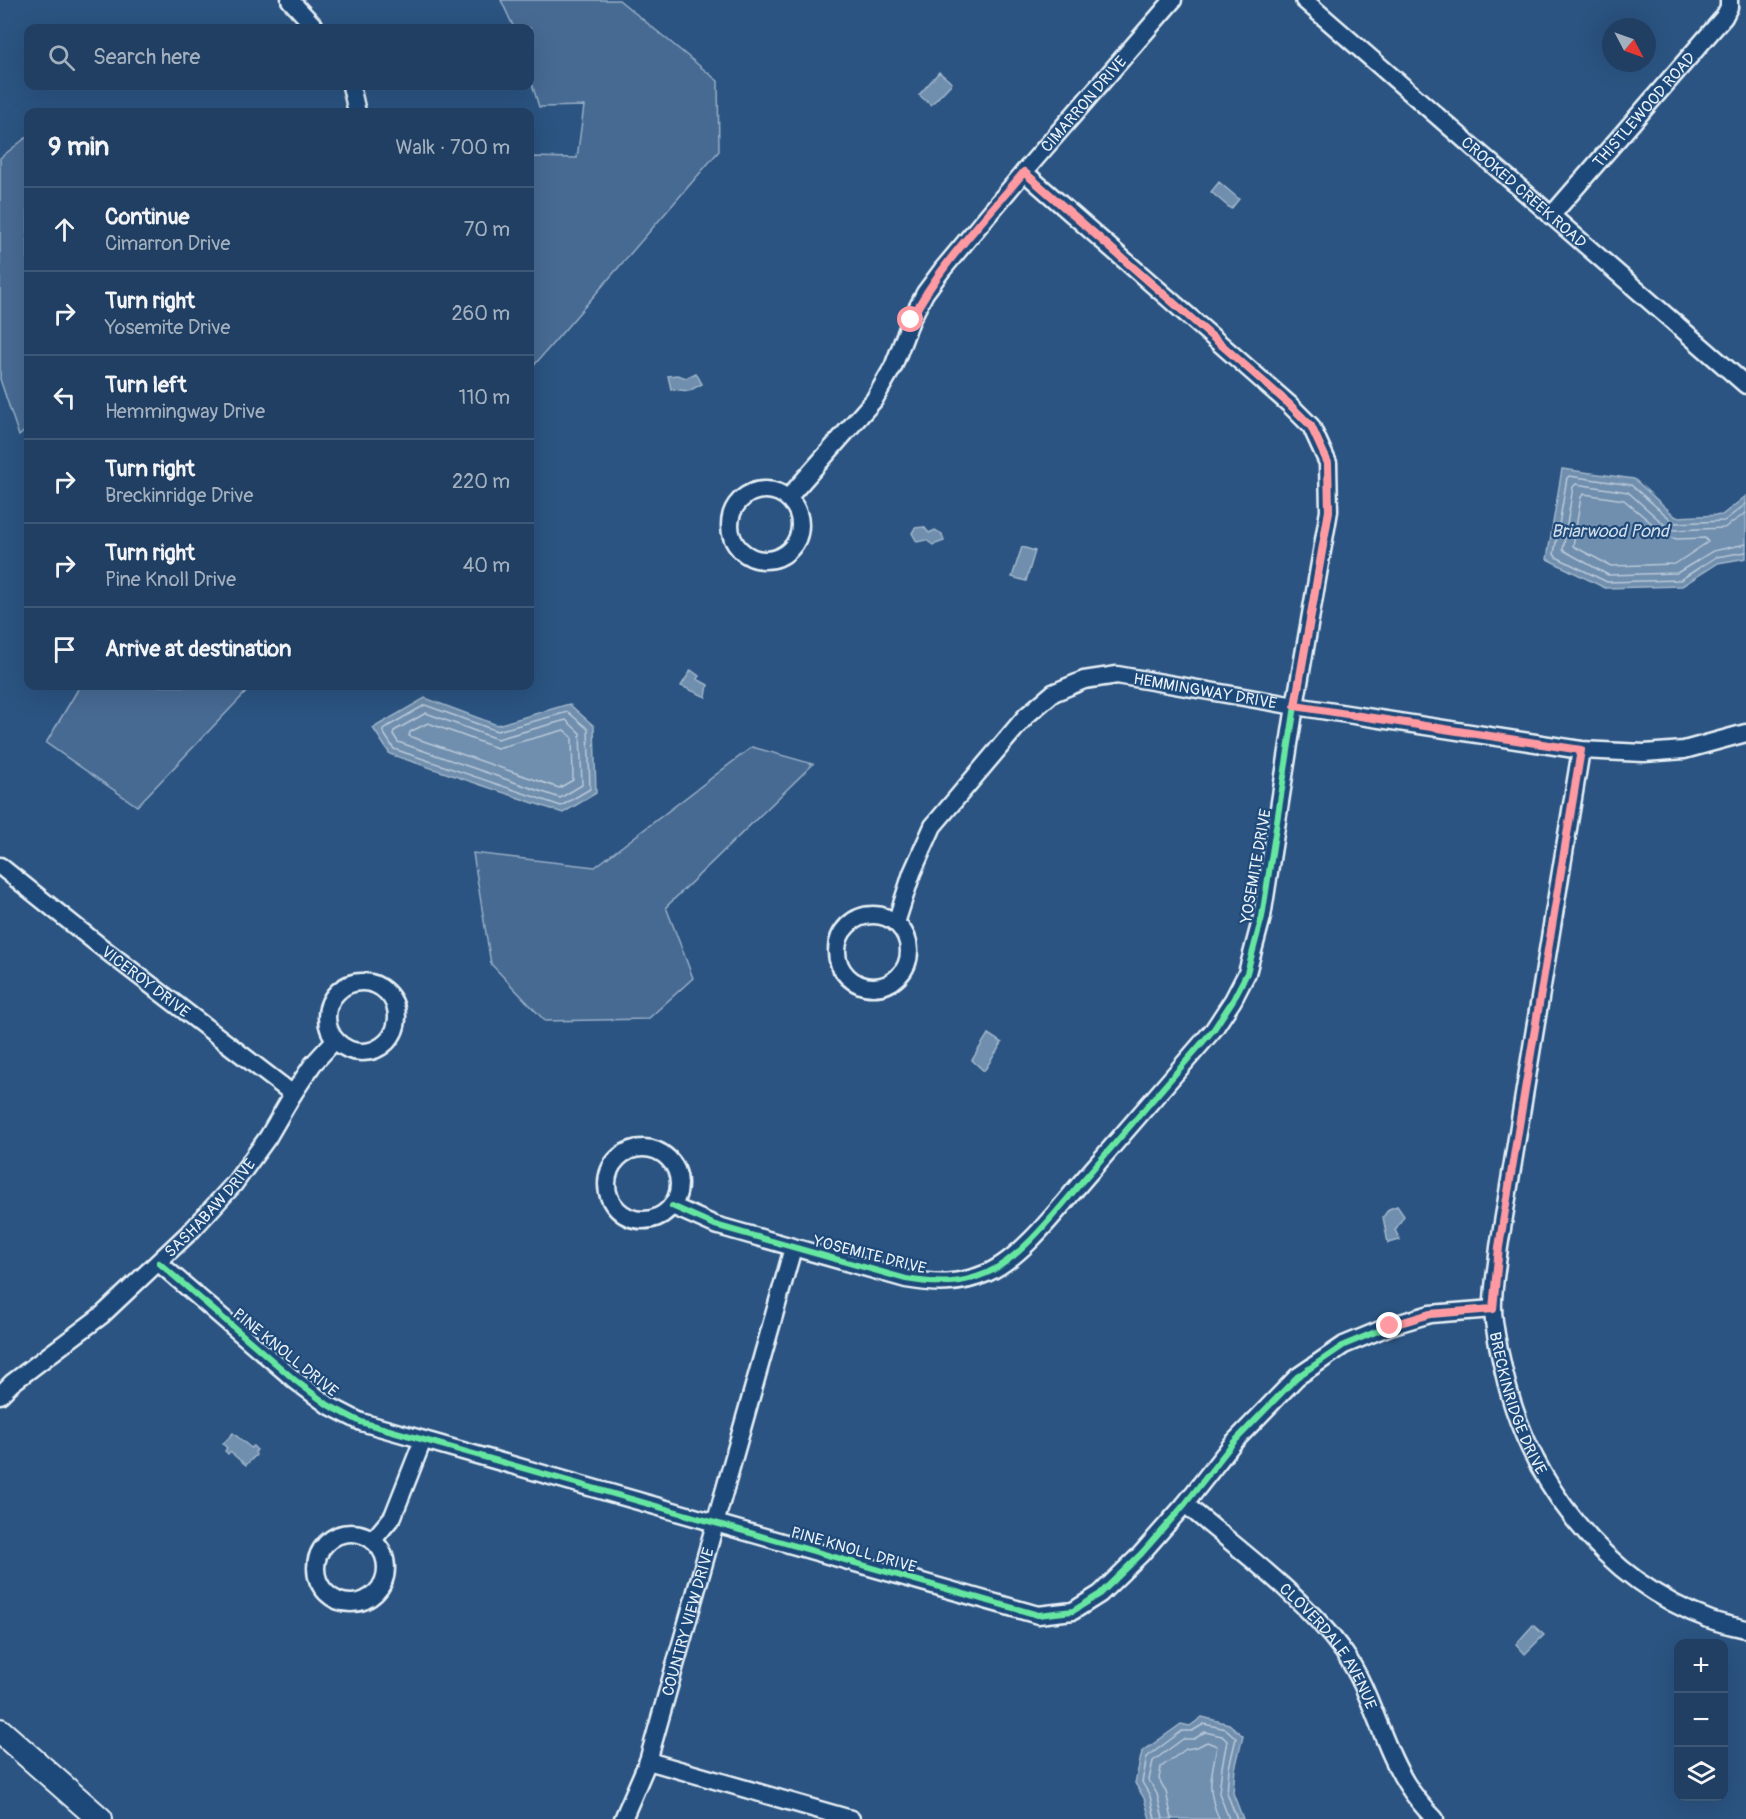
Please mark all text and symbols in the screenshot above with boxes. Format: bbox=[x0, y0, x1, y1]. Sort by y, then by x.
north arrow bbox=[1602, 18, 1656, 72]
search box bbox=[24, 24, 534, 90]
icon: search bbox=[45, 41, 78, 74]
text: Search here bbox=[93, 43, 200, 71]
street label: THISTLEWOOD ROAD bbox=[1589, 48, 1700, 172]
street label: CIMARRON DRIVE bbox=[1037, 52, 1131, 157]
text: 9 min bbox=[48, 131, 109, 163]
street label: CROOKED CREEK ROAD bbox=[1457, 133, 1590, 253]
text: Walk · 700 m bbox=[395, 135, 510, 160]
text: Continue bbox=[105, 203, 189, 231]
icon: ahead bbox=[48, 213, 81, 246]
text: 70 m bbox=[464, 217, 510, 242]
text: Cimarron Drive bbox=[105, 231, 230, 256]
text: Turn right bbox=[105, 287, 195, 315]
icon: right bbox=[48, 297, 81, 330]
text: 260 m bbox=[451, 301, 510, 326]
route start bbox=[897, 306, 923, 332]
text: Yosemite Drive bbox=[105, 315, 230, 340]
text: Turn left bbox=[105, 371, 187, 399]
icon: left bbox=[48, 381, 81, 414]
text: 110 m bbox=[459, 385, 510, 410]
text: Hemmingway Drive bbox=[105, 399, 265, 424]
text: Turn right bbox=[105, 455, 195, 483]
icon: right bbox=[48, 465, 81, 498]
text: 220 m bbox=[452, 469, 510, 494]
text: Breckinridge Drive bbox=[105, 483, 253, 508]
water label: Briarwood Pond bbox=[1551, 520, 1671, 543]
text: Turn right bbox=[105, 539, 195, 567]
icon: right bbox=[48, 549, 81, 582]
text: 40 m bbox=[463, 553, 510, 578]
text: Pine Knoll Drive bbox=[105, 567, 236, 592]
icon: arrive bbox=[48, 633, 81, 666]
text: Arrive at destination bbox=[105, 635, 291, 663]
street label: HEMMINGWAY DRIVE bbox=[1132, 669, 1278, 714]
street label: YOSEMITE DRIVE bbox=[1236, 808, 1276, 926]
street label: VICEROY DRIVE bbox=[97, 942, 194, 1022]
street label: SASHABAW DRIVE bbox=[160, 1155, 260, 1262]
street label: YOSEMITE DRIVE bbox=[810, 1231, 928, 1279]
street label: PINE KNOLL DRIVE bbox=[229, 1304, 342, 1401]
route end bbox=[1376, 1312, 1402, 1338]
street label: BRECKINRIDGE DRIVE bbox=[1485, 1330, 1551, 1478]
street label: PINE KNOLL DRIVE bbox=[789, 1522, 919, 1577]
street label: COUNTRY VIEW DRIVE bbox=[658, 1546, 719, 1698]
street label: CLOVERDALE AVENUE bbox=[1275, 1579, 1381, 1712]
map controls bbox=[1674, 1639, 1728, 1801]
button: + bbox=[1674, 1639, 1728, 1693]
button: − bbox=[1674, 1693, 1728, 1747]
button: layers bbox=[1674, 1747, 1728, 1801]

